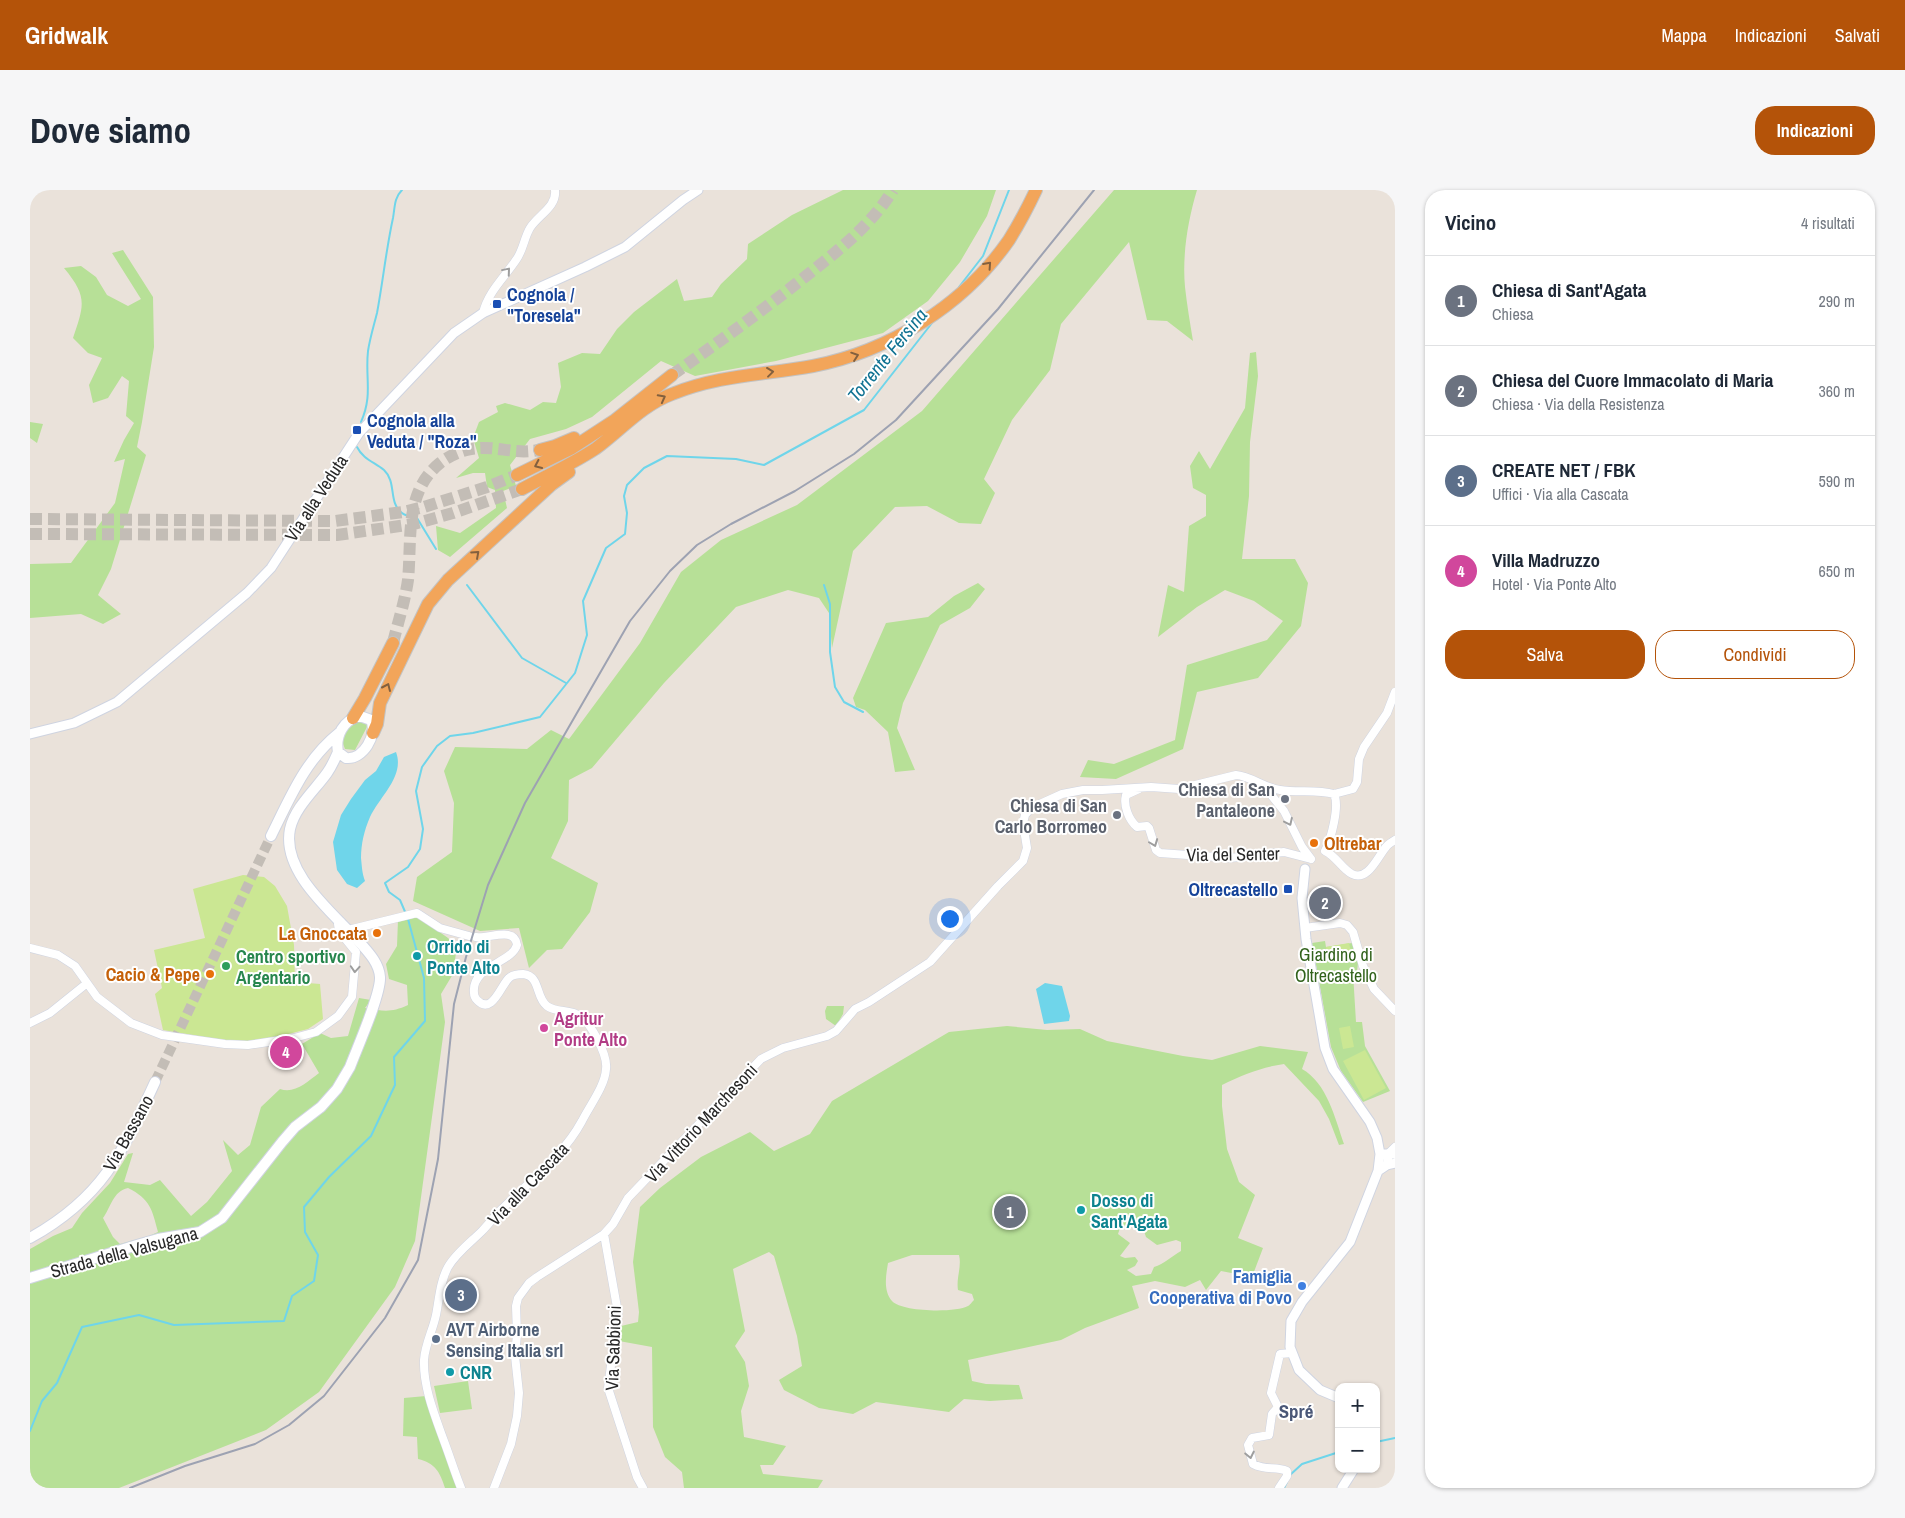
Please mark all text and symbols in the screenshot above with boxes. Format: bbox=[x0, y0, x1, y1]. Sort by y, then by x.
text: Gridwalk bbox=[25, 19, 108, 51]
text: Mappa bbox=[1662, 23, 1707, 48]
text: Indicazioni bbox=[1735, 23, 1807, 48]
text: Salvati bbox=[1835, 23, 1880, 48]
button: Indicazioni bbox=[1755, 106, 1875, 155]
text: Dove siamo bbox=[30, 107, 191, 154]
text: Vicino bbox=[1445, 208, 1496, 237]
text: 4 risultati bbox=[1801, 212, 1855, 234]
one-way arrow bbox=[982, 261, 991, 270]
one-way arrow bbox=[501, 268, 510, 277]
text: Chiesa di Sant'Agata bbox=[1492, 277, 1646, 303]
place label: Cognola / "Toresela" bbox=[507, 282, 581, 328]
text: 1 bbox=[1457, 290, 1465, 312]
text: 290 m bbox=[1819, 290, 1855, 312]
marker: Cognola / "Toresela" bbox=[491, 298, 503, 310]
water label: Torrente Fersina bbox=[841, 303, 933, 407]
text: Chiesa bbox=[1492, 303, 1534, 325]
one-way arrow bbox=[850, 351, 859, 361]
text: Chiesa del Cuore Immacolato di Maria bbox=[1492, 367, 1773, 393]
one-way arrow bbox=[766, 368, 774, 378]
text: 2 bbox=[1457, 380, 1465, 402]
text: 360 m bbox=[1819, 380, 1855, 402]
text: Chiesa · Via della Resistenza bbox=[1492, 393, 1665, 415]
one-way arrow bbox=[657, 395, 666, 405]
place label: Cognola alla Veduta / "Roza" bbox=[367, 408, 477, 454]
marker: Cognola alla Veduta / "Roza" bbox=[351, 424, 363, 436]
street label: Via alla Veduta bbox=[279, 450, 353, 546]
text: CREATE NET / FBK bbox=[1492, 457, 1635, 483]
one-way arrow bbox=[534, 459, 543, 470]
text: 3 bbox=[1457, 470, 1465, 492]
text: 590 m bbox=[1819, 470, 1855, 492]
text: Uffici · Via alla Cascata bbox=[1492, 483, 1629, 505]
text: Villa Madruzzo bbox=[1492, 547, 1600, 573]
one-way arrow bbox=[470, 551, 479, 560]
text: 4 bbox=[1457, 560, 1465, 582]
text: 650 m bbox=[1819, 560, 1855, 582]
text: Hotel · Via Ponte Alto bbox=[1492, 573, 1617, 595]
button: Salva bbox=[1445, 630, 1645, 679]
button: Condividi bbox=[1655, 630, 1855, 679]
one-way arrow bbox=[381, 684, 391, 693]
place label: Chiesa di San Pantaleone bbox=[1178, 777, 1275, 823]
place label: Chiesa di San Carlo Borromeo bbox=[995, 793, 1107, 839]
marker: Chiesa di San Pantaleone bbox=[1279, 793, 1291, 805]
marker: Chiesa di San Carlo Borromeo bbox=[1111, 809, 1123, 821]
one-way arrow bbox=[1283, 817, 1293, 826]
place label: Oltrebar bbox=[1324, 831, 1382, 856]
marker: Oltrebar bbox=[1308, 837, 1320, 849]
one-way arrow bbox=[1148, 838, 1158, 847]
street label: Via del Senter bbox=[1186, 841, 1280, 867]
place label: Oltrecastello bbox=[1189, 877, 1278, 902]
marker: Oltrecastello bbox=[1282, 883, 1294, 895]
pin: 2 bbox=[1309, 884, 1341, 922]
your location bbox=[937, 906, 963, 932]
place label: La Gnoccata bbox=[278, 921, 368, 946]
marker: La Gnoccata bbox=[371, 927, 383, 939]
place label: Orrido di Ponte Alto bbox=[427, 934, 500, 980]
park label: Giardino di Oltrecastello bbox=[1295, 942, 1377, 988]
place label: Centro sportivo Argentario bbox=[236, 944, 346, 990]
marker: Orrido di Ponte Alto bbox=[411, 950, 423, 962]
marker: Centro sportivo Argentario bbox=[220, 960, 232, 972]
place label: Cacio & Pepe bbox=[106, 962, 200, 987]
one-way arrow bbox=[350, 965, 361, 973]
marker: Cacio & Pepe bbox=[204, 968, 216, 980]
place label: Agritur Ponte Alto bbox=[554, 1006, 627, 1052]
marker: Agritur Ponte Alto bbox=[538, 1022, 550, 1034]
pin: 4 bbox=[270, 1033, 302, 1071]
street label: Via Vittorio Marchesoni bbox=[639, 1058, 763, 1188]
street label: Via Bassano bbox=[97, 1090, 159, 1176]
street label: Via alla Cascata bbox=[482, 1137, 574, 1231]
place label: Dosso di Sant'Agata bbox=[1091, 1188, 1168, 1234]
pin: 1 bbox=[994, 1193, 1026, 1231]
marker: Dosso di Sant'Agata bbox=[1075, 1204, 1087, 1216]
street label: Strada della Valsugana bbox=[48, 1220, 200, 1284]
place label: Famiglia Cooperativa di Povo bbox=[1149, 1264, 1293, 1310]
pin: 3 bbox=[445, 1276, 477, 1314]
marker: Famiglia Cooperativa di Povo bbox=[1296, 1280, 1308, 1292]
street label: Via Sabbioni bbox=[599, 1305, 627, 1391]
place label: AVT Airborne Sensing Italia srl bbox=[446, 1317, 563, 1363]
marker: AVT Airborne Sensing Italia srl bbox=[430, 1333, 442, 1345]
place label: CNR bbox=[460, 1360, 492, 1385]
marker: CNR bbox=[444, 1366, 456, 1378]
map controls bbox=[1335, 1383, 1380, 1473]
button: + bbox=[1335, 1383, 1380, 1428]
district label: Spré bbox=[1279, 1398, 1314, 1424]
button: − bbox=[1335, 1428, 1380, 1473]
one-way arrow bbox=[1245, 1450, 1255, 1459]

